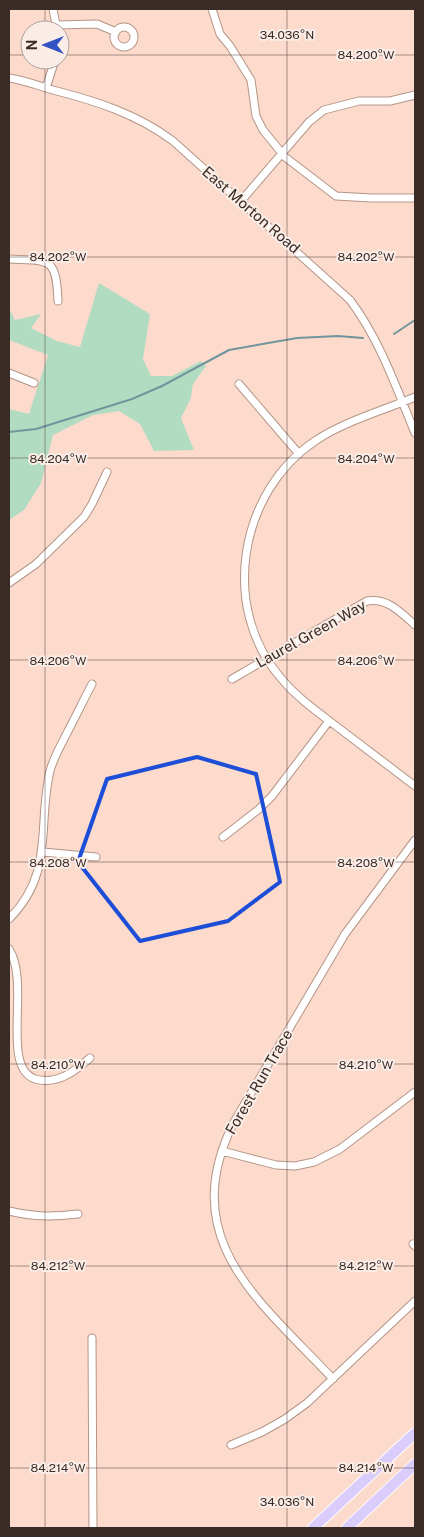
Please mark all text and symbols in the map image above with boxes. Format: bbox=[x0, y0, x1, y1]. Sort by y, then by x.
north arrow bbox=[20, 20, 70, 70]
text: 34.036°N bbox=[260, 28, 314, 42]
text: N bbox=[24, 40, 40, 50]
text: 84.200°W bbox=[338, 48, 395, 62]
street label: East Morton Road bbox=[199, 163, 304, 257]
text: 84.202°W bbox=[30, 250, 87, 264]
text: 84.202°W bbox=[338, 250, 395, 264]
text: 84.204°W bbox=[29, 452, 87, 466]
text: 84.204°W bbox=[337, 452, 395, 466]
street label: Laurel Green Way bbox=[253, 596, 369, 671]
text: 84.206°W bbox=[29, 654, 87, 668]
text: 84.206°W bbox=[337, 654, 395, 668]
text: 84.208°W bbox=[29, 856, 87, 870]
text: 84.208°W bbox=[337, 856, 395, 870]
street label: Forest Run Trace bbox=[222, 1026, 296, 1137]
text: 84.210°W bbox=[31, 1058, 86, 1072]
text: 84.210°W bbox=[339, 1058, 394, 1072]
text: 84.212°W bbox=[31, 1259, 86, 1273]
text: 84.212°W bbox=[339, 1259, 394, 1273]
text: 84.214°W bbox=[31, 1461, 86, 1475]
text: 84.214°W bbox=[339, 1461, 394, 1475]
text: 34.036°N bbox=[260, 1495, 314, 1509]

